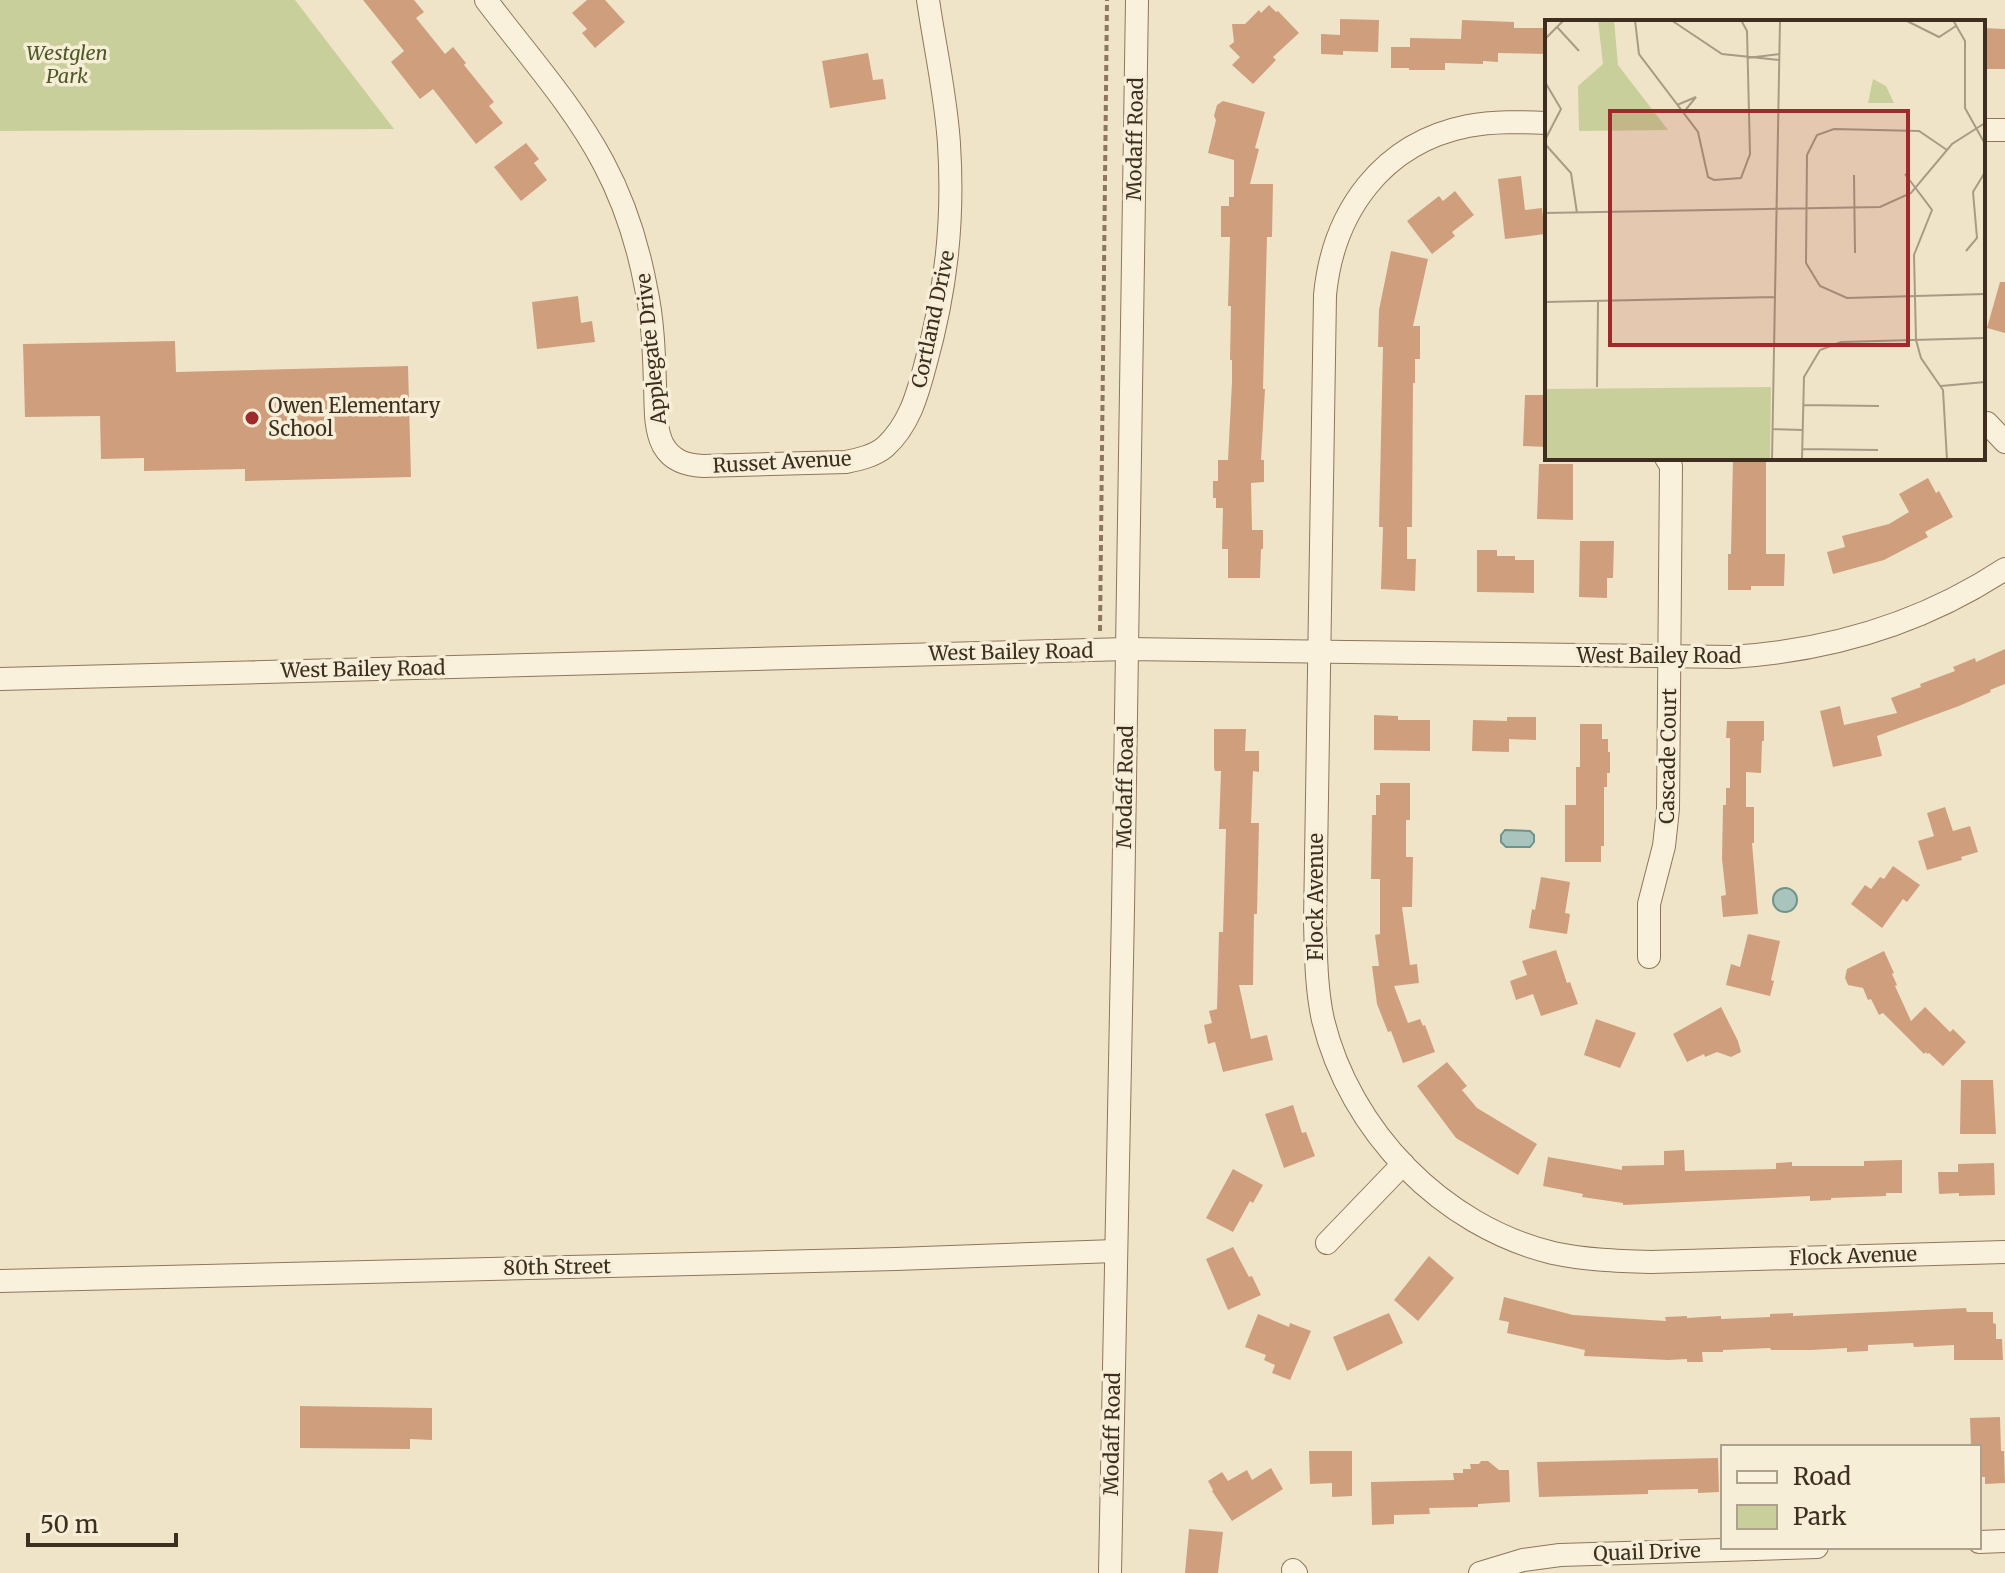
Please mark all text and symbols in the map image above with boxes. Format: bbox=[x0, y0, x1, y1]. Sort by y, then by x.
inset map bbox=[1545, 20, 1985, 460]
park label: Westglen Park bbox=[26, 40, 108, 88]
street label: Modaff Road bbox=[1121, 77, 1148, 201]
street label: Cortland Drive bbox=[906, 248, 959, 390]
street label: Applegate Drive bbox=[630, 272, 671, 427]
place label: Owen Elementary School bbox=[268, 393, 441, 441]
marker: Owen Elementary School bbox=[243, 409, 261, 427]
street label: Russet Avenue bbox=[712, 445, 852, 478]
street label: West Bailey Road bbox=[927, 638, 1094, 665]
street label: West Bailey Road bbox=[1576, 643, 1741, 668]
street label: West Bailey Road bbox=[279, 655, 446, 682]
street label: Cascade Court bbox=[1654, 688, 1681, 824]
street label: Modaff Road bbox=[1111, 725, 1138, 849]
street label: Flock Avenue bbox=[1303, 833, 1328, 961]
street label: Flock Avenue bbox=[1789, 1241, 1917, 1270]
street label: 80th Street bbox=[503, 1253, 611, 1280]
street label: Modaff Road bbox=[1098, 1372, 1125, 1496]
legend bbox=[1721, 1445, 1981, 1549]
text: Road bbox=[1793, 1461, 1851, 1492]
scale bar bbox=[28, 1497, 176, 1547]
text: Park bbox=[1793, 1501, 1847, 1532]
text: 50 m bbox=[40, 1509, 99, 1540]
street label: Quail Drive bbox=[1593, 1537, 1701, 1566]

